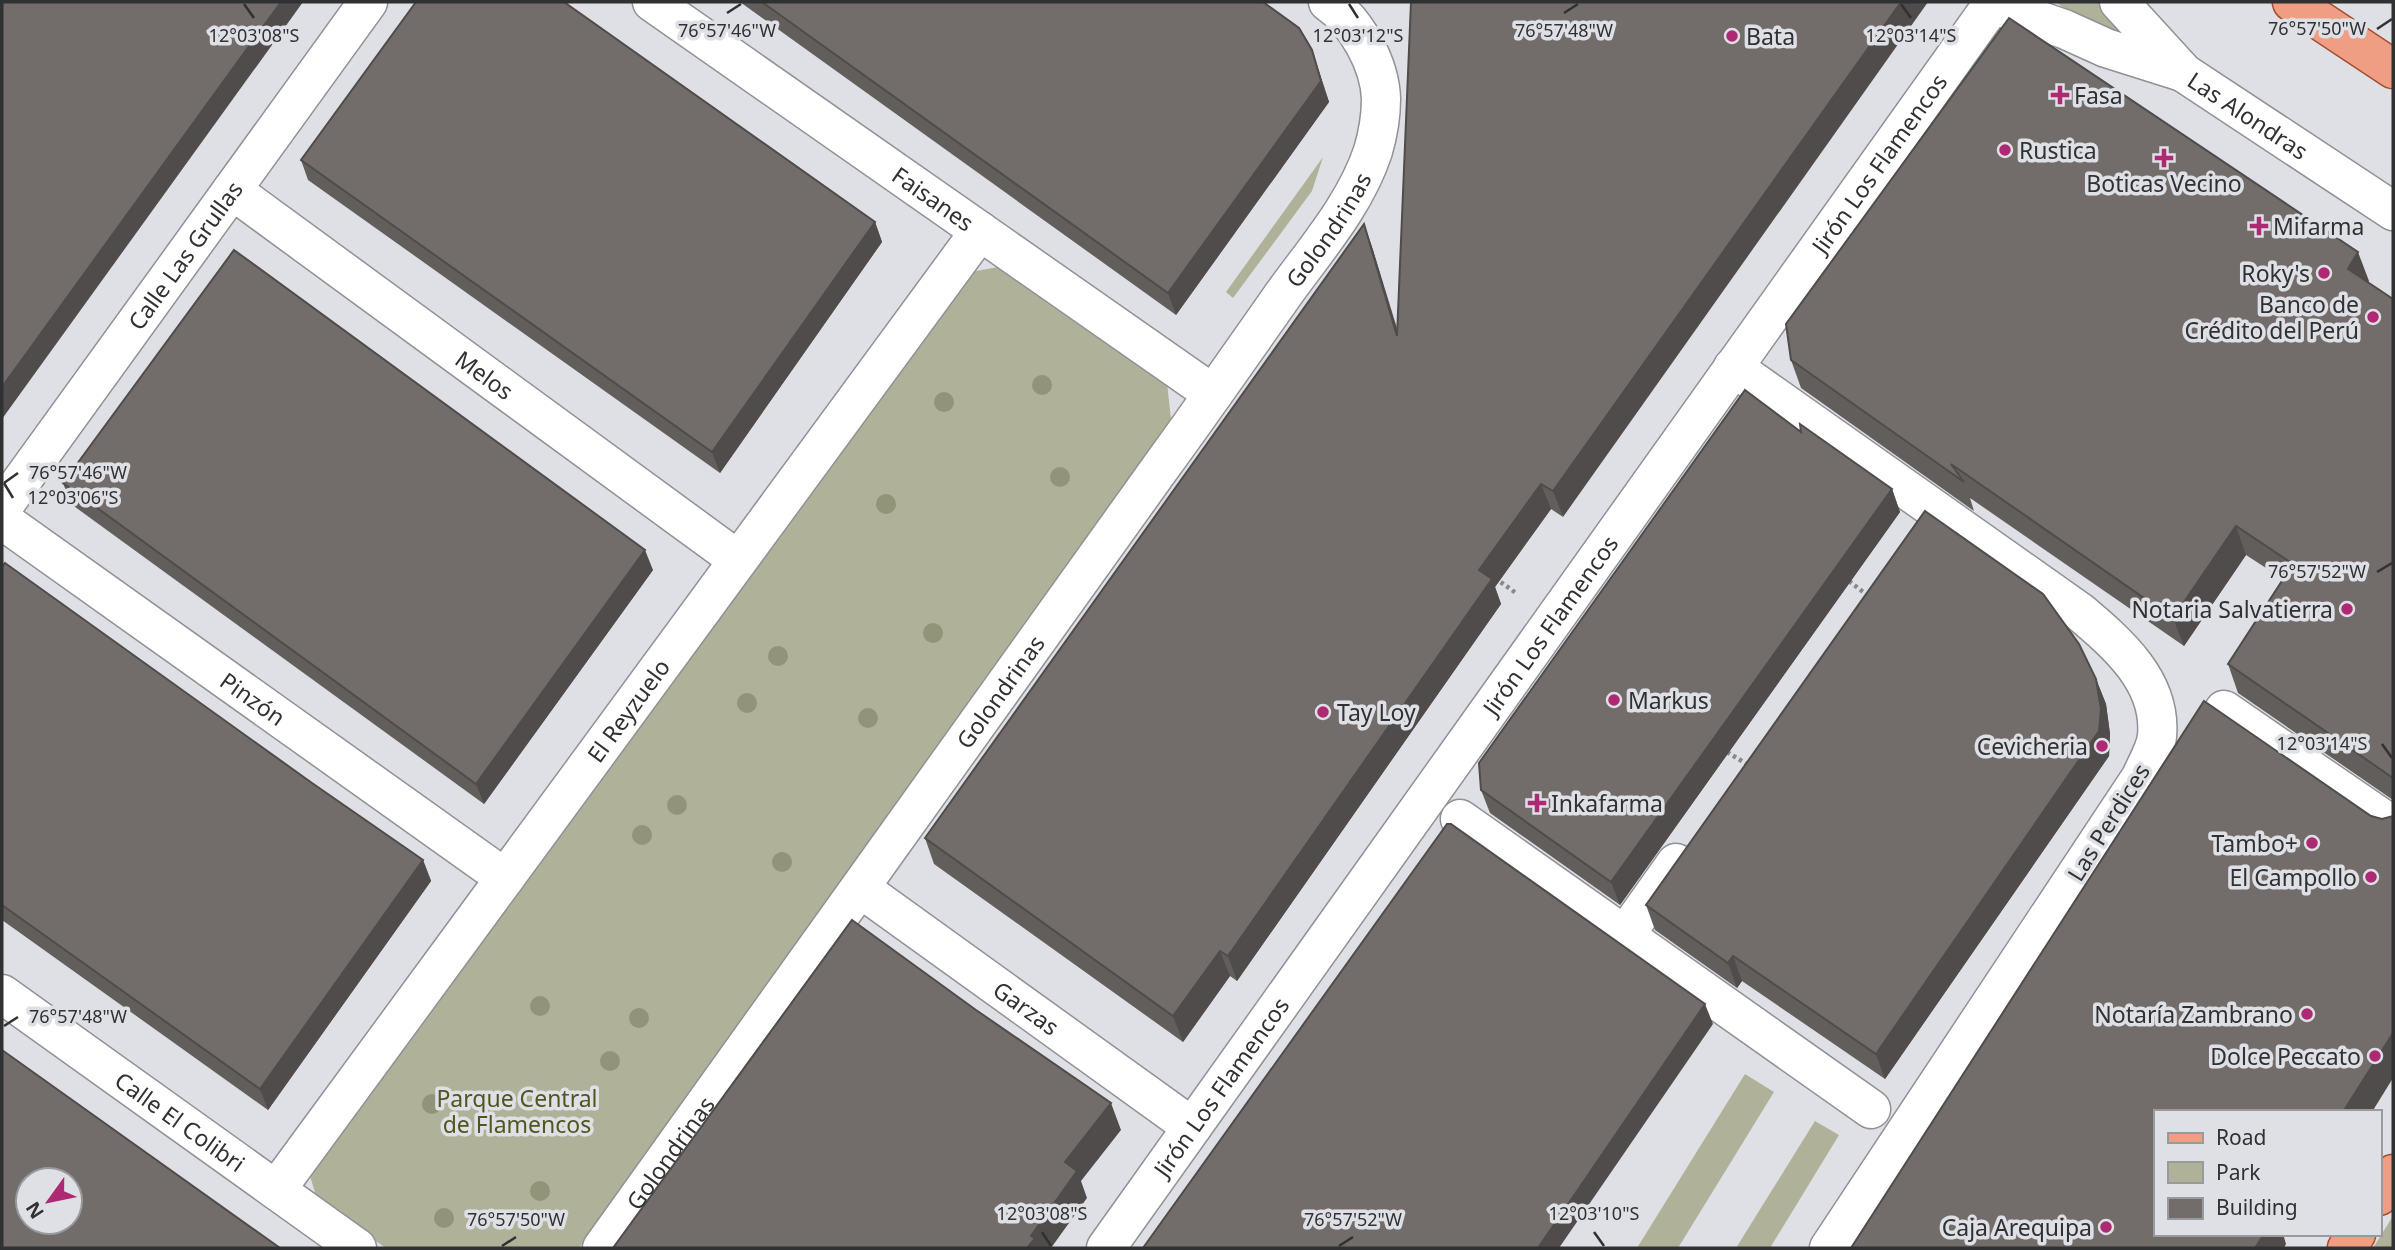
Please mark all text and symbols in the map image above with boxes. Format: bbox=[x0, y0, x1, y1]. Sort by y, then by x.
text: 76°57'50"W bbox=[2268, 16, 2366, 40]
text: 76°57'46"W bbox=[678, 18, 776, 42]
text: 76°57'48"W bbox=[1515, 18, 1613, 42]
place label: Bata bbox=[1746, 20, 1795, 52]
text: 12°03'08"S bbox=[209, 23, 299, 47]
text: 12°03'12"S bbox=[1313, 23, 1403, 47]
text: 12°03'14"S bbox=[1866, 23, 1956, 47]
marker: Bata bbox=[1724, 28, 1740, 44]
street label: Las Alondras bbox=[2182, 64, 2314, 167]
street label: Jirón Los Flamencos bbox=[1803, 67, 1954, 261]
place label: Fasa bbox=[2074, 79, 2123, 111]
marker: Fasa bbox=[2052, 87, 2068, 103]
place label: Rustica bbox=[2019, 134, 2097, 166]
marker: Rustica bbox=[1997, 142, 2013, 158]
marker: Boticas Vecino bbox=[2156, 150, 2172, 166]
street label: Faisanes bbox=[886, 159, 980, 238]
street label: Golondrinas bbox=[1278, 167, 1378, 294]
place label: Boticas Vecino bbox=[2086, 167, 2242, 199]
street label: Calle Las Grullas bbox=[120, 174, 250, 336]
place label: Mifarma bbox=[2273, 210, 2365, 242]
marker: Mifarma bbox=[2251, 218, 2267, 234]
place label: Roky's bbox=[2241, 257, 2310, 289]
marker: Roky's bbox=[2316, 265, 2332, 281]
place label: Banco de Crédito del Perú bbox=[2185, 288, 2359, 346]
marker: Banco de Crédito del Perú bbox=[2365, 309, 2381, 325]
street label: Melos bbox=[449, 343, 520, 407]
text: 76°57'46"W bbox=[29, 460, 127, 484]
text: 12°03'06"S bbox=[28, 485, 118, 509]
street label: Jirón Los Flamencos bbox=[1474, 529, 1625, 723]
text: 76°57'52"W bbox=[2268, 559, 2366, 583]
place label: Notaria Salvatierra bbox=[2131, 593, 2333, 625]
marker: Notaria Salvatierra bbox=[2339, 601, 2355, 617]
street label: Golondrinas bbox=[949, 629, 1052, 755]
street label: El Reyzuelo bbox=[579, 652, 677, 769]
street label: Pinzón bbox=[214, 664, 292, 733]
place label: Markus bbox=[1628, 684, 1709, 716]
marker: Markus bbox=[1606, 692, 1622, 708]
place label: Tay Loy bbox=[1337, 696, 1416, 728]
marker: Tay Loy bbox=[1315, 704, 1331, 720]
place label: Cevicheria bbox=[1977, 730, 2088, 762]
text: 12°03'14"S bbox=[2277, 731, 2367, 755]
marker: Cevicheria bbox=[2094, 738, 2110, 754]
street label: Las Perdices bbox=[2059, 757, 2157, 887]
place label: Inkafarma bbox=[1551, 787, 1663, 819]
marker: Inkafarma bbox=[1529, 795, 1545, 811]
place label: Tambo+ bbox=[2211, 827, 2298, 859]
marker: Tambo+ bbox=[2304, 835, 2320, 851]
place label: El Campollo bbox=[2230, 861, 2357, 893]
marker: El Campollo bbox=[2363, 869, 2379, 885]
street label: Garzas bbox=[987, 973, 1066, 1042]
street label: Jirón Los Flamencos bbox=[1145, 990, 1296, 1185]
place label: Notaría Zambrano bbox=[2094, 998, 2293, 1030]
text: 76°57'48"W bbox=[29, 1004, 127, 1028]
marker: Notaría Zambrano bbox=[2299, 1006, 2315, 1022]
place label: Dolce Peccato bbox=[2210, 1040, 2361, 1072]
marker: Dolce Peccato bbox=[2367, 1048, 2383, 1064]
street label: Calle El Colibri bbox=[109, 1064, 252, 1179]
park label: Parque Central de Flamencos bbox=[436, 1082, 598, 1140]
street label: Golondrinas bbox=[618, 1090, 722, 1216]
legend bbox=[2154, 1110, 2381, 1236]
text: Road bbox=[2216, 1123, 2266, 1151]
text: Park bbox=[2216, 1158, 2261, 1186]
north arrow bbox=[14, 1166, 84, 1236]
text: Building bbox=[2216, 1193, 2298, 1221]
text: N bbox=[20, 1197, 50, 1224]
text: 12°03'08"S bbox=[997, 1201, 1087, 1225]
text: 12°03'10"S bbox=[1549, 1201, 1639, 1225]
text: 76°57'50"W bbox=[467, 1207, 565, 1231]
text: 76°57'52"W bbox=[1304, 1207, 1402, 1231]
place label: Caja Arequipa bbox=[1942, 1211, 2092, 1243]
marker: Caja Arequipa bbox=[2098, 1219, 2114, 1235]

